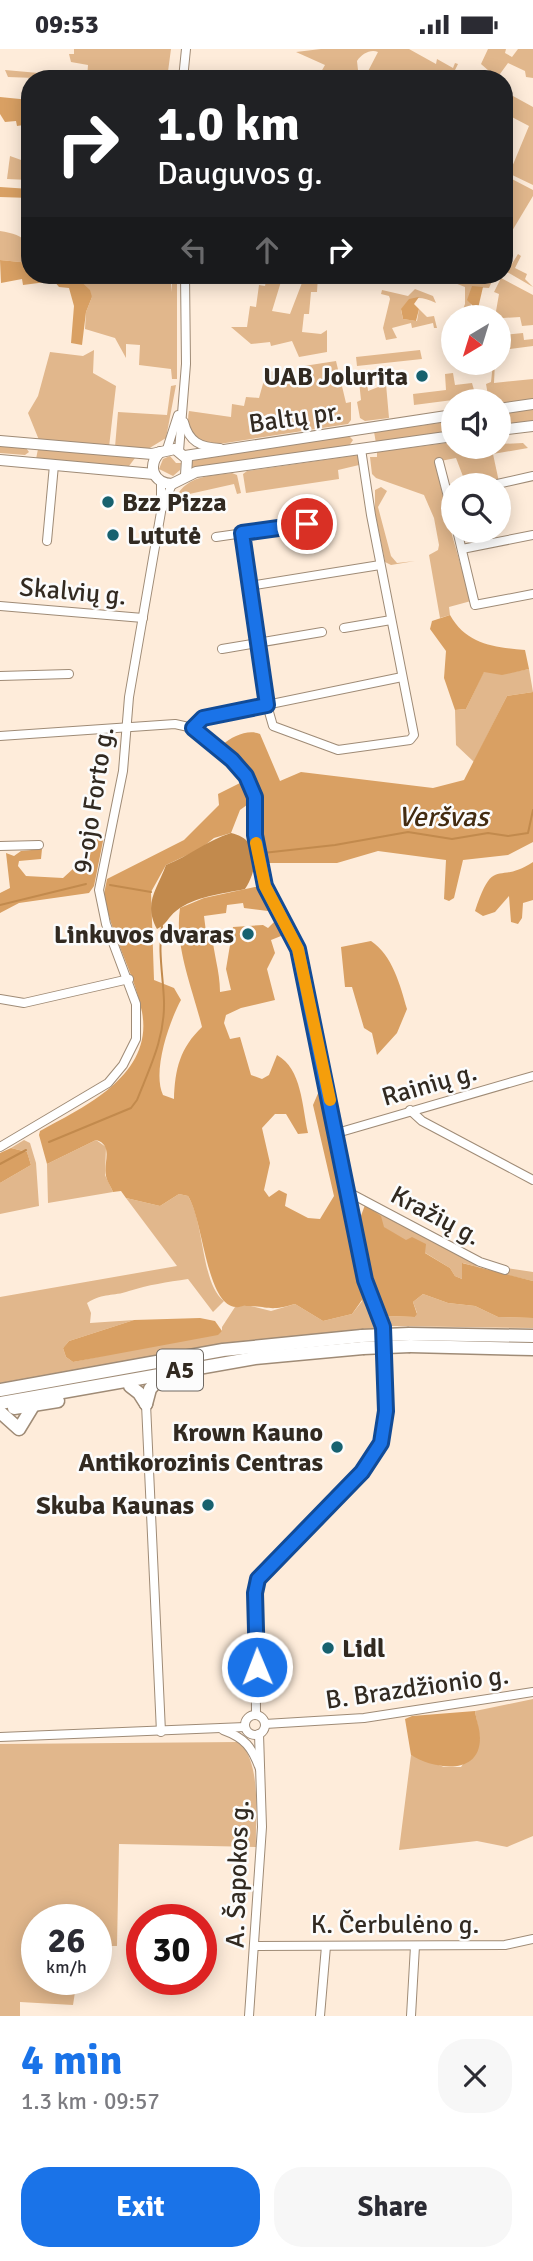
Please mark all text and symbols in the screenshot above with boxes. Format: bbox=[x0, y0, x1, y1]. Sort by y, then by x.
text: 09:53 bbox=[35, 9, 99, 41]
text: 1.0 km bbox=[157, 94, 300, 154]
icon: right bbox=[42, 98, 133, 189]
text: Dauguvos g. bbox=[157, 154, 323, 193]
icon: left bbox=[175, 231, 213, 269]
icon: ahead bbox=[248, 231, 286, 269]
icon: right bbox=[321, 231, 359, 269]
north arrow bbox=[441, 305, 511, 375]
map controls bbox=[441, 305, 511, 543]
place label: UAB Jolurita bbox=[263, 361, 408, 393]
marker: UAB Jolurita bbox=[414, 368, 430, 384]
button: sound bbox=[441, 389, 511, 459]
street label: Baltų pr. bbox=[247, 396, 344, 440]
button: search bbox=[441, 473, 511, 543]
place label: Bzz Pizza bbox=[122, 487, 227, 519]
marker: Bzz Pizza bbox=[100, 494, 116, 510]
pin bbox=[277, 494, 337, 554]
icon: arrive bbox=[288, 505, 326, 543]
place label: Lututė bbox=[127, 520, 201, 552]
marker: Lututė bbox=[105, 527, 121, 543]
street label: Skalvių g. bbox=[18, 571, 128, 613]
street label: 9-ojo Forto g. bbox=[67, 724, 121, 876]
water label: Veršvas bbox=[398, 800, 491, 834]
place label: Linkuvos dvaras bbox=[54, 919, 234, 951]
marker: Linkuvos dvaras bbox=[240, 926, 256, 942]
street label: Rainių g. bbox=[378, 1056, 481, 1114]
street label: Kražių g. bbox=[385, 1179, 486, 1253]
road number: A5 bbox=[157, 1350, 203, 1391]
place label: Krown Kauno Antikorozinis Centras bbox=[79, 1417, 323, 1479]
marker: Krown Kauno Antikorozinis Centras bbox=[329, 1439, 345, 1455]
place label: Skuba Kaunas bbox=[36, 1490, 194, 1522]
marker: Skuba Kaunas bbox=[200, 1497, 216, 1513]
position arrow bbox=[220, 1630, 294, 1704]
place label: Lidl bbox=[342, 1633, 385, 1665]
marker: Lidl bbox=[320, 1640, 336, 1656]
street label: B. Brazdžionio g. bbox=[323, 1659, 511, 1717]
street label: A. Šapokos g. bbox=[219, 1799, 257, 1949]
speed limit sign: 30 bbox=[126, 1904, 217, 1995]
street label: K. Čerbulėno g. bbox=[311, 1909, 479, 1941]
text: 26 bbox=[48, 1919, 85, 1962]
text: km/h bbox=[46, 1956, 87, 1978]
text: 4 min bbox=[21, 2035, 122, 2086]
button: close bbox=[438, 2039, 512, 2113]
text: 1.3 km · 09:57 bbox=[21, 2087, 160, 2116]
button: Exit bbox=[21, 2167, 260, 2247]
button: Share bbox=[274, 2167, 512, 2247]

